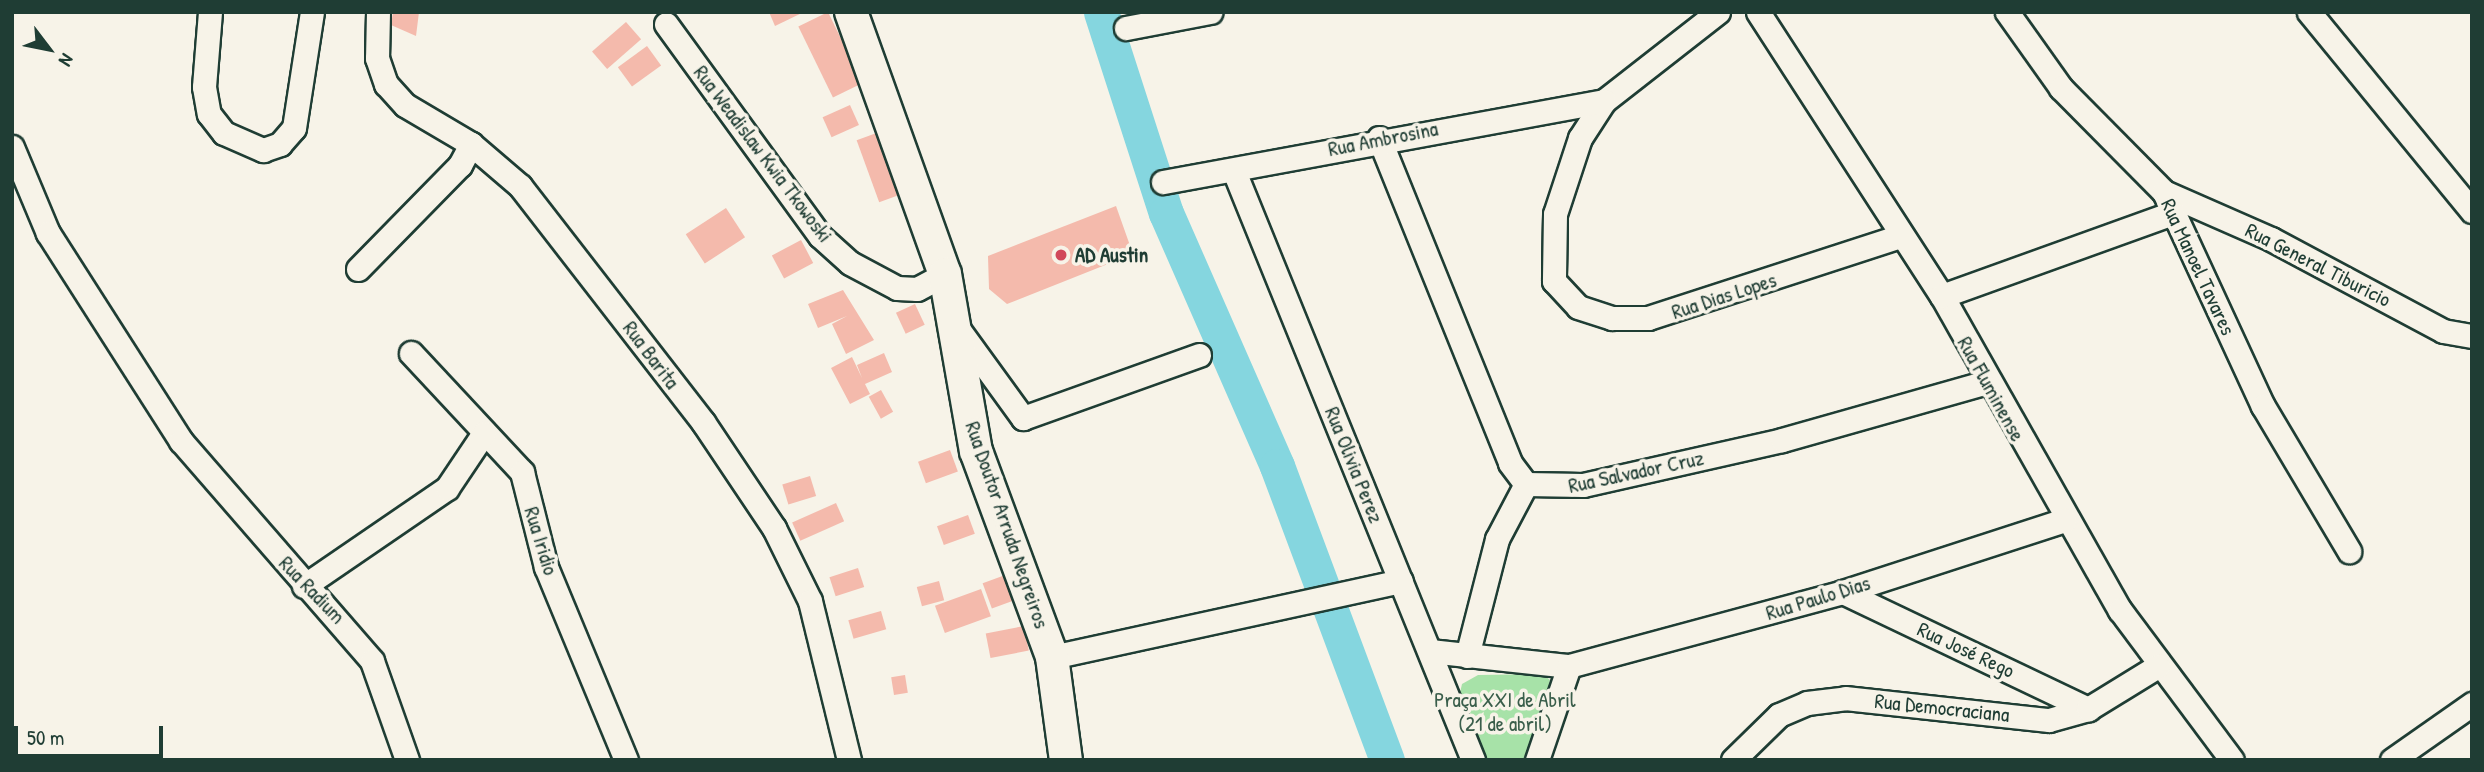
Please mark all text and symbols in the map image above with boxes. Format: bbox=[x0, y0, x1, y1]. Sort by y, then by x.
north arrow bbox=[14, 14, 84, 84]
text: N bbox=[53, 49, 81, 71]
street label: Rua Weadislaw Kwia Tkowoski bbox=[688, 61, 838, 247]
street label: Rua Ambrosina bbox=[1326, 116, 1440, 162]
street label: Rua Manoel Tavares bbox=[2155, 195, 2241, 339]
street label: Rua General Tiburicio bbox=[2241, 218, 2395, 312]
place label: AD Austin bbox=[1075, 242, 1148, 268]
marker: AD Austin bbox=[1053, 247, 1069, 263]
street label: Rua Dias Lopes bbox=[1668, 267, 1780, 325]
street label: Rua Barita bbox=[617, 316, 685, 394]
street label: Rua Fluminense bbox=[1952, 332, 2030, 446]
street label: Rua Olivia Perez bbox=[1319, 403, 1389, 527]
street label: Rua Doutor Arruda Negreiros bbox=[960, 418, 1054, 632]
street label: Rua Salvador Cruz bbox=[1566, 445, 1706, 499]
street label: Rua Iridio bbox=[519, 504, 563, 578]
street label: Rua Radium bbox=[274, 551, 350, 629]
street label: Rua Paulo Dias bbox=[1763, 570, 1873, 626]
street label: Rua José Rego bbox=[1913, 617, 2019, 683]
park label: Praça XXI de Abril (21 de abril) bbox=[1434, 687, 1576, 737]
street label: Rua Democraciana bbox=[1873, 688, 2011, 728]
scale bar bbox=[18, 712, 166, 756]
text: 50 m bbox=[27, 723, 64, 752]

